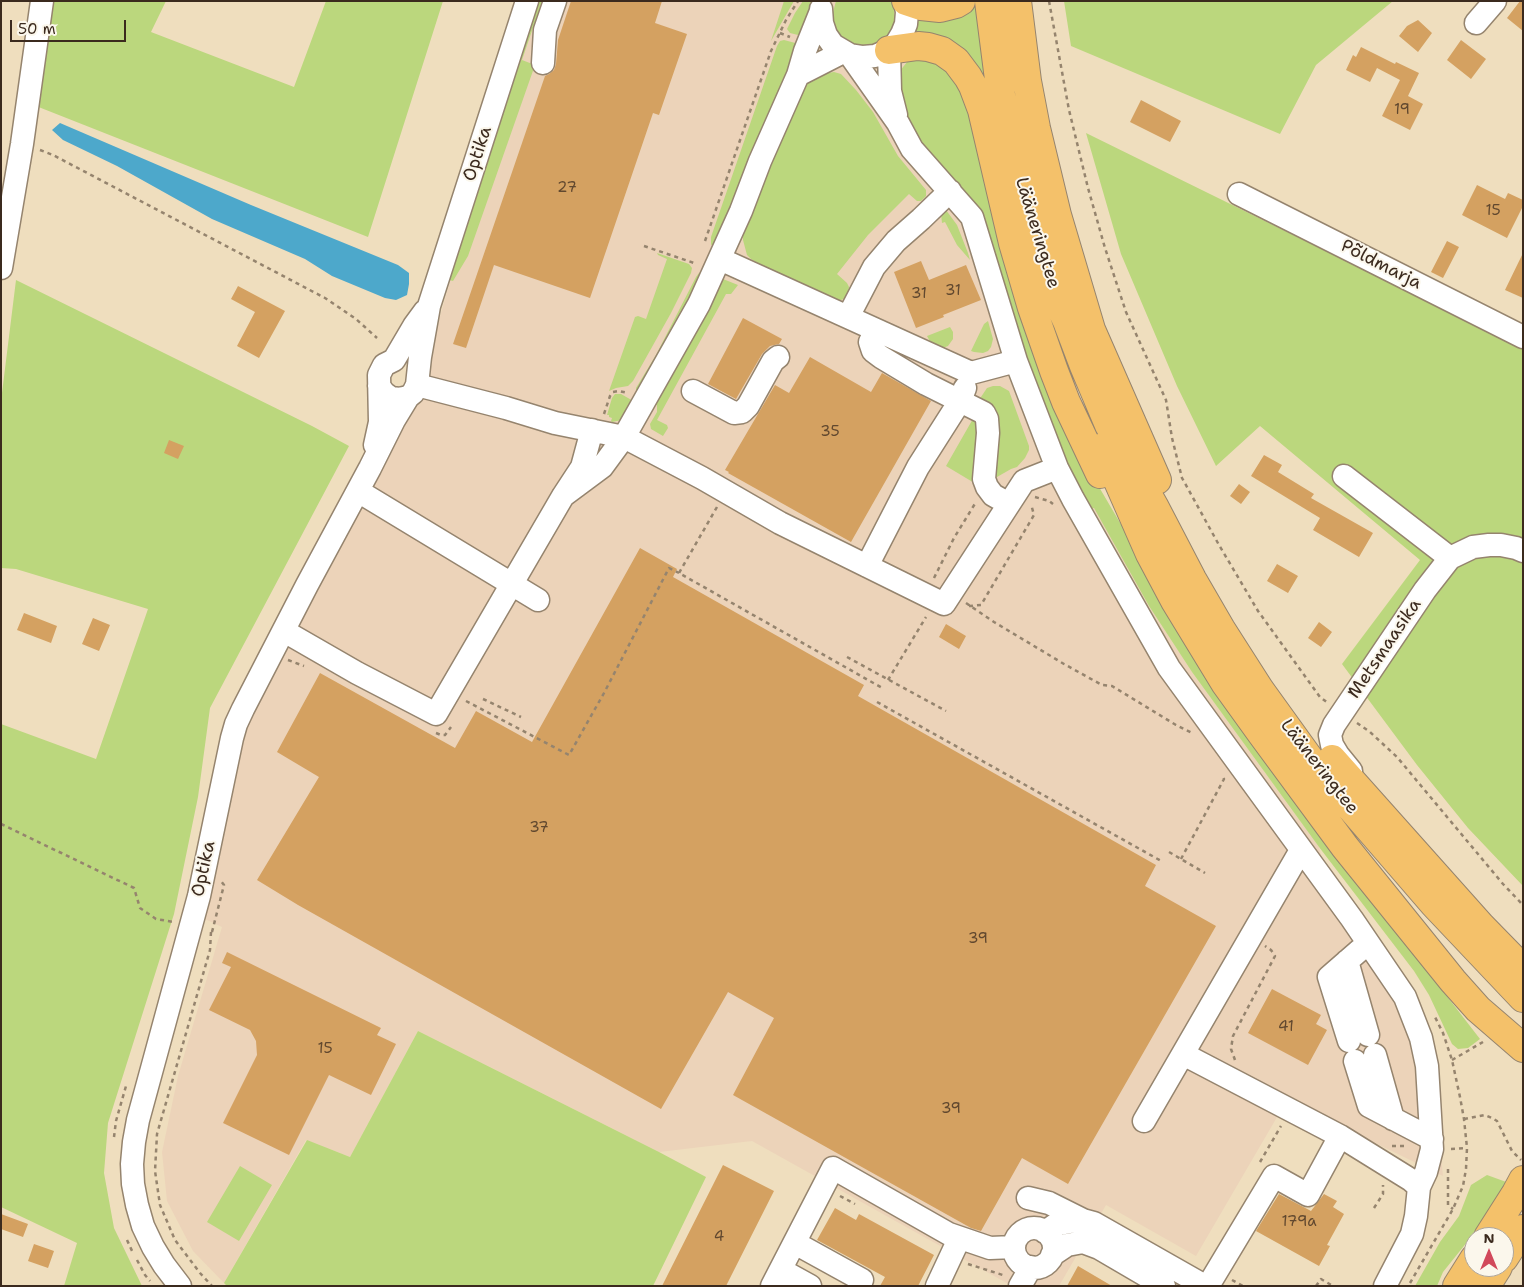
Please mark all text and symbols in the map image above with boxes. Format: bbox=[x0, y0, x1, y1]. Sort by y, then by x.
scale bar bbox=[12, 10, 129, 42]
text: 50 m bbox=[18, 19, 56, 39]
house number: 19 bbox=[1394, 101, 1410, 119]
street label: Optika bbox=[459, 124, 497, 184]
street label: Lääneringtee bbox=[1010, 175, 1064, 291]
house number: 27 bbox=[557, 179, 577, 197]
house number: 15 bbox=[1485, 202, 1501, 220]
street label: Põldmarja bbox=[1337, 235, 1425, 295]
house number: 31 bbox=[945, 282, 961, 300]
house number: 31 bbox=[911, 285, 927, 303]
house number: 35 bbox=[820, 423, 840, 441]
street label: Metsmaasika bbox=[1344, 595, 1426, 703]
street label: Lääneringtee bbox=[1275, 715, 1363, 819]
house number: 37 bbox=[529, 819, 549, 837]
street label: Optika bbox=[188, 839, 220, 899]
house number: 39 bbox=[968, 930, 988, 948]
house number: 41 bbox=[1278, 1018, 1294, 1036]
house number: 15 bbox=[317, 1040, 333, 1058]
house number: 39 bbox=[941, 1100, 961, 1118]
house number: 179a bbox=[1282, 1213, 1316, 1231]
north arrow bbox=[1464, 1227, 1514, 1277]
house number: 4 bbox=[714, 1228, 724, 1246]
text: N bbox=[1483, 1229, 1495, 1247]

